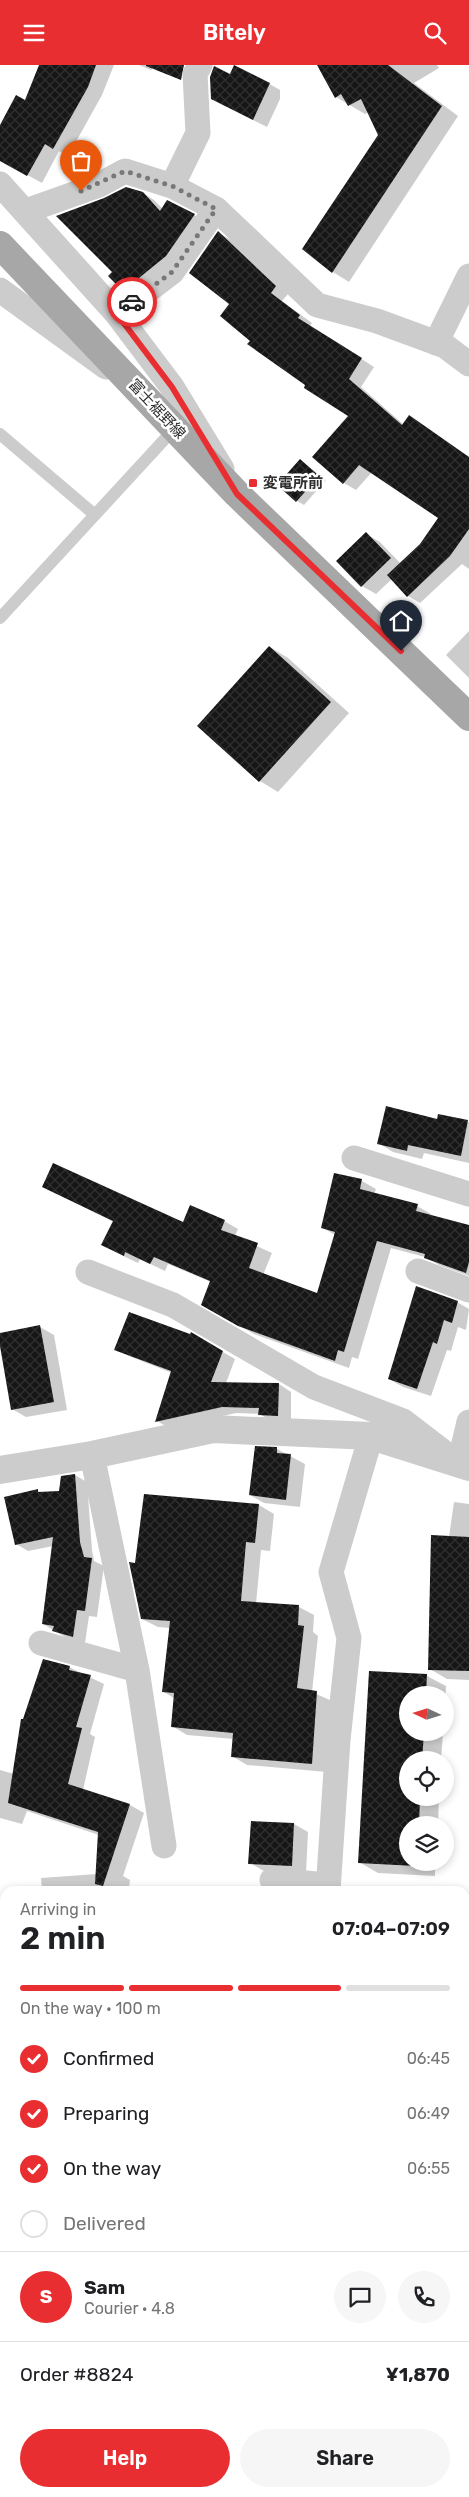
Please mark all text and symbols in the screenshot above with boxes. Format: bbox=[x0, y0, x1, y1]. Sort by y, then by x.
icon: menu bbox=[20, 19, 48, 47]
text: Bitely bbox=[203, 19, 266, 46]
icon: search bbox=[421, 19, 449, 47]
pin bbox=[60, 140, 102, 191]
icon: bag bbox=[67, 147, 95, 175]
courier bbox=[107, 277, 157, 327]
icon: car bbox=[118, 288, 146, 316]
street label: 富士裾野線 bbox=[125, 375, 189, 443]
place label: 変電所前 bbox=[263, 474, 323, 492]
marker: 変電所前 bbox=[247, 477, 259, 489]
pin bbox=[380, 600, 422, 651]
icon: home bbox=[387, 607, 415, 635]
north arrow bbox=[399, 1686, 454, 1741]
map controls bbox=[399, 1686, 454, 1871]
button: locate bbox=[399, 1751, 454, 1806]
button: layers bbox=[399, 1816, 454, 1871]
text: Arriving in bbox=[20, 1900, 96, 1919]
text: 07:04–07:09 bbox=[332, 1917, 450, 1940]
text: 2 min bbox=[20, 1919, 105, 1957]
text: On the way · 100 m bbox=[20, 1999, 161, 2018]
icon: check bbox=[20, 2045, 48, 2073]
text: Confirmed bbox=[63, 2047, 154, 2070]
text: 06:45 bbox=[407, 2049, 450, 2068]
icon: check bbox=[20, 2100, 48, 2128]
text: Preparing bbox=[63, 2102, 149, 2125]
text: 06:49 bbox=[407, 2104, 450, 2123]
icon: check bbox=[20, 2155, 48, 2183]
text: On the way bbox=[63, 2157, 161, 2180]
text: 06:55 bbox=[407, 2159, 450, 2178]
text: Delivered bbox=[63, 2212, 146, 2235]
button: chat bbox=[334, 2271, 386, 2323]
button: phone bbox=[398, 2271, 450, 2323]
text: Sam bbox=[84, 2276, 125, 2299]
text: S bbox=[40, 2285, 52, 2308]
text: Courier · 4.8 bbox=[84, 2299, 175, 2318]
text: Order #8824 bbox=[20, 2363, 133, 2386]
text: ¥1,870 bbox=[386, 2363, 450, 2386]
button: Help bbox=[20, 2429, 230, 2487]
button: Share bbox=[240, 2429, 450, 2487]

